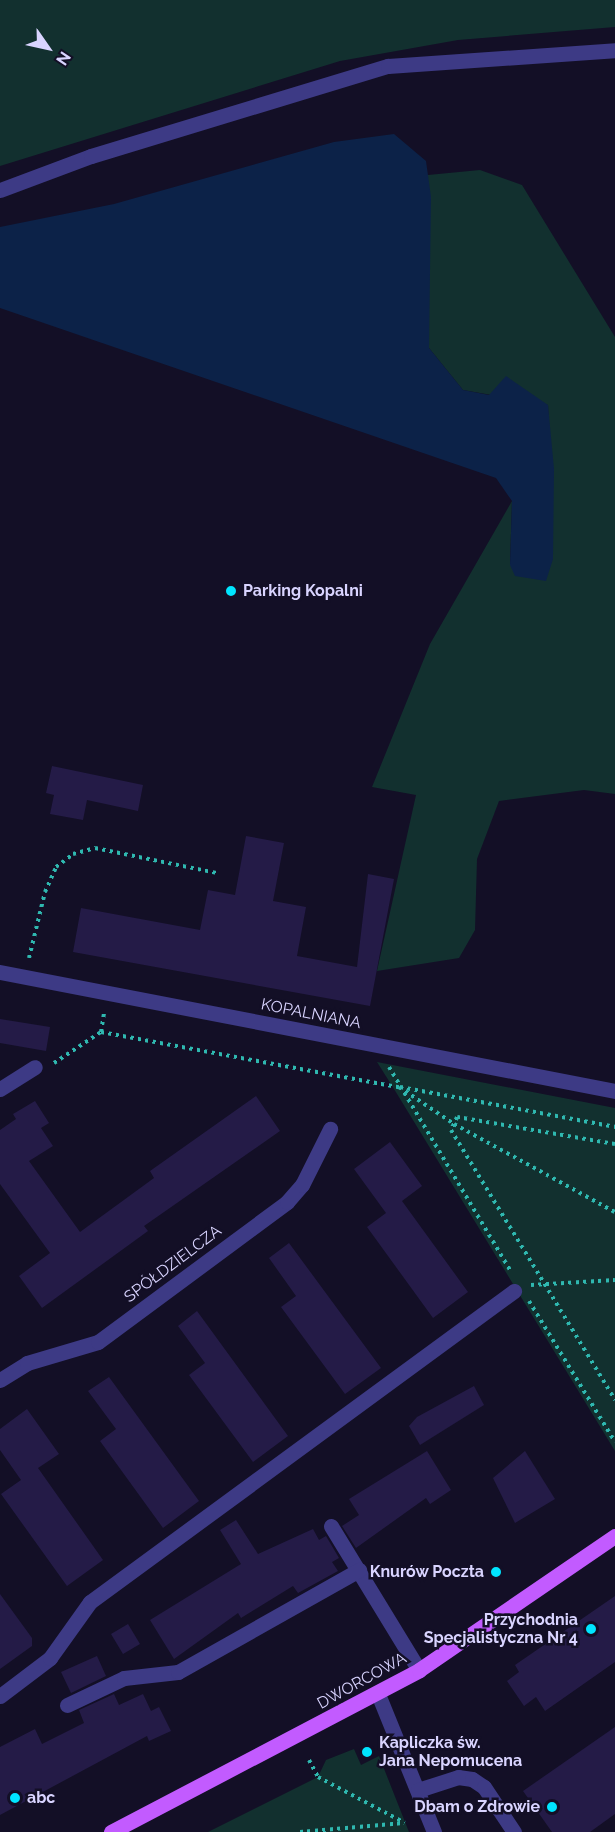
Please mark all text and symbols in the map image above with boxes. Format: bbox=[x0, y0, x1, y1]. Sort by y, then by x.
north arrow bbox=[18, 18, 78, 78]
text: N bbox=[52, 48, 75, 69]
place label: Parking Kopalni bbox=[243, 581, 363, 601]
marker: Parking Kopalni bbox=[224, 584, 238, 598]
street label: KOPALNIANA bbox=[259, 995, 363, 1033]
street label: SPÓŁDZIELCZA bbox=[121, 1221, 225, 1307]
place label: Knurów Poczta bbox=[369, 1562, 484, 1582]
marker: Knurów Poczta bbox=[489, 1565, 503, 1579]
place label: Przychodnia Specjalistyczna Nr 4 bbox=[424, 1610, 578, 1648]
marker: Przychodnia Specjalistyczna Nr 4 bbox=[582, 1620, 600, 1638]
street label: DWORCOWA bbox=[314, 1649, 410, 1713]
place label: Kapliczka św. Jana Nepomucena bbox=[379, 1733, 522, 1771]
marker: Kapliczka św. Jana Nepomucena bbox=[360, 1745, 374, 1759]
place label: abc bbox=[27, 1788, 55, 1808]
marker: abc bbox=[8, 1791, 22, 1805]
place label: Dbam o Zdrowie bbox=[414, 1797, 540, 1817]
marker: Dbam o Zdrowie bbox=[545, 1800, 559, 1814]

